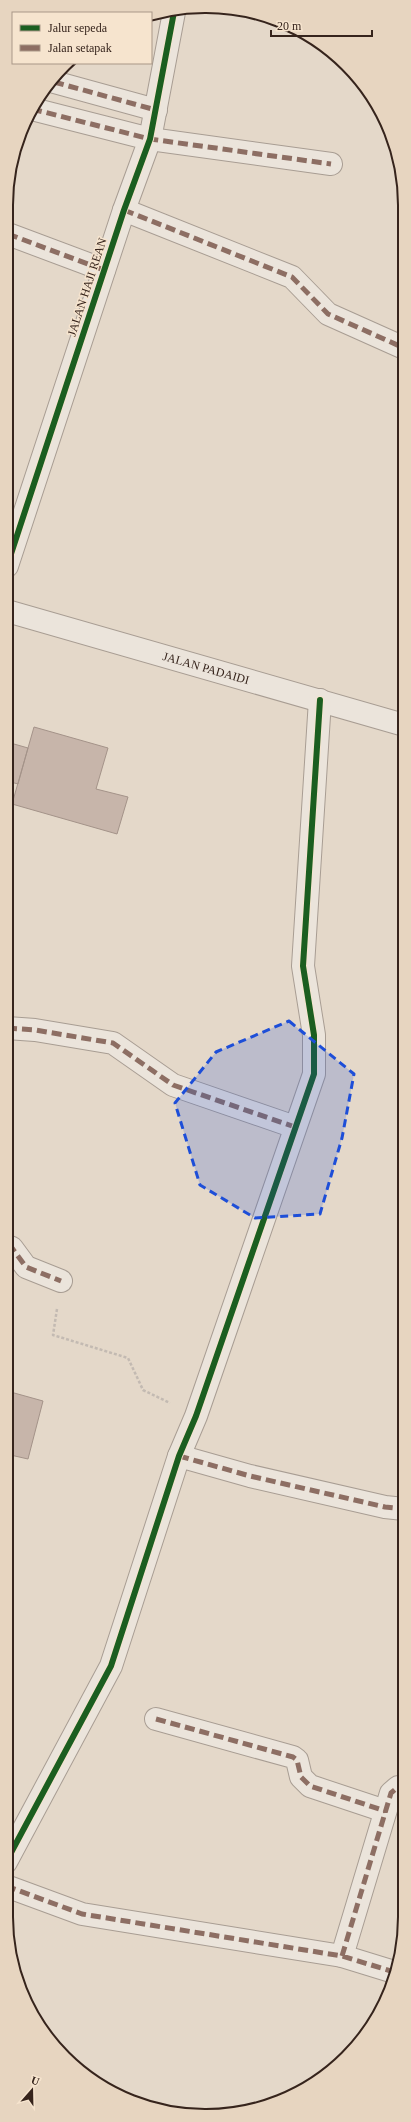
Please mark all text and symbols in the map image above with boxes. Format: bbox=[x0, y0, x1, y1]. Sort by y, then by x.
legend bbox=[12, 12, 152, 64]
scale bar bbox=[271, 12, 372, 38]
text: 20 m bbox=[277, 19, 302, 33]
text: Jalur sepeda bbox=[48, 21, 108, 35]
text: Jalan setapak bbox=[48, 41, 112, 55]
street label: JALAN HAJI REAN bbox=[64, 236, 110, 338]
street label: JALAN PADAIDI bbox=[161, 649, 251, 687]
north arrow bbox=[12, 2070, 52, 2110]
text: U bbox=[30, 2074, 41, 2088]

